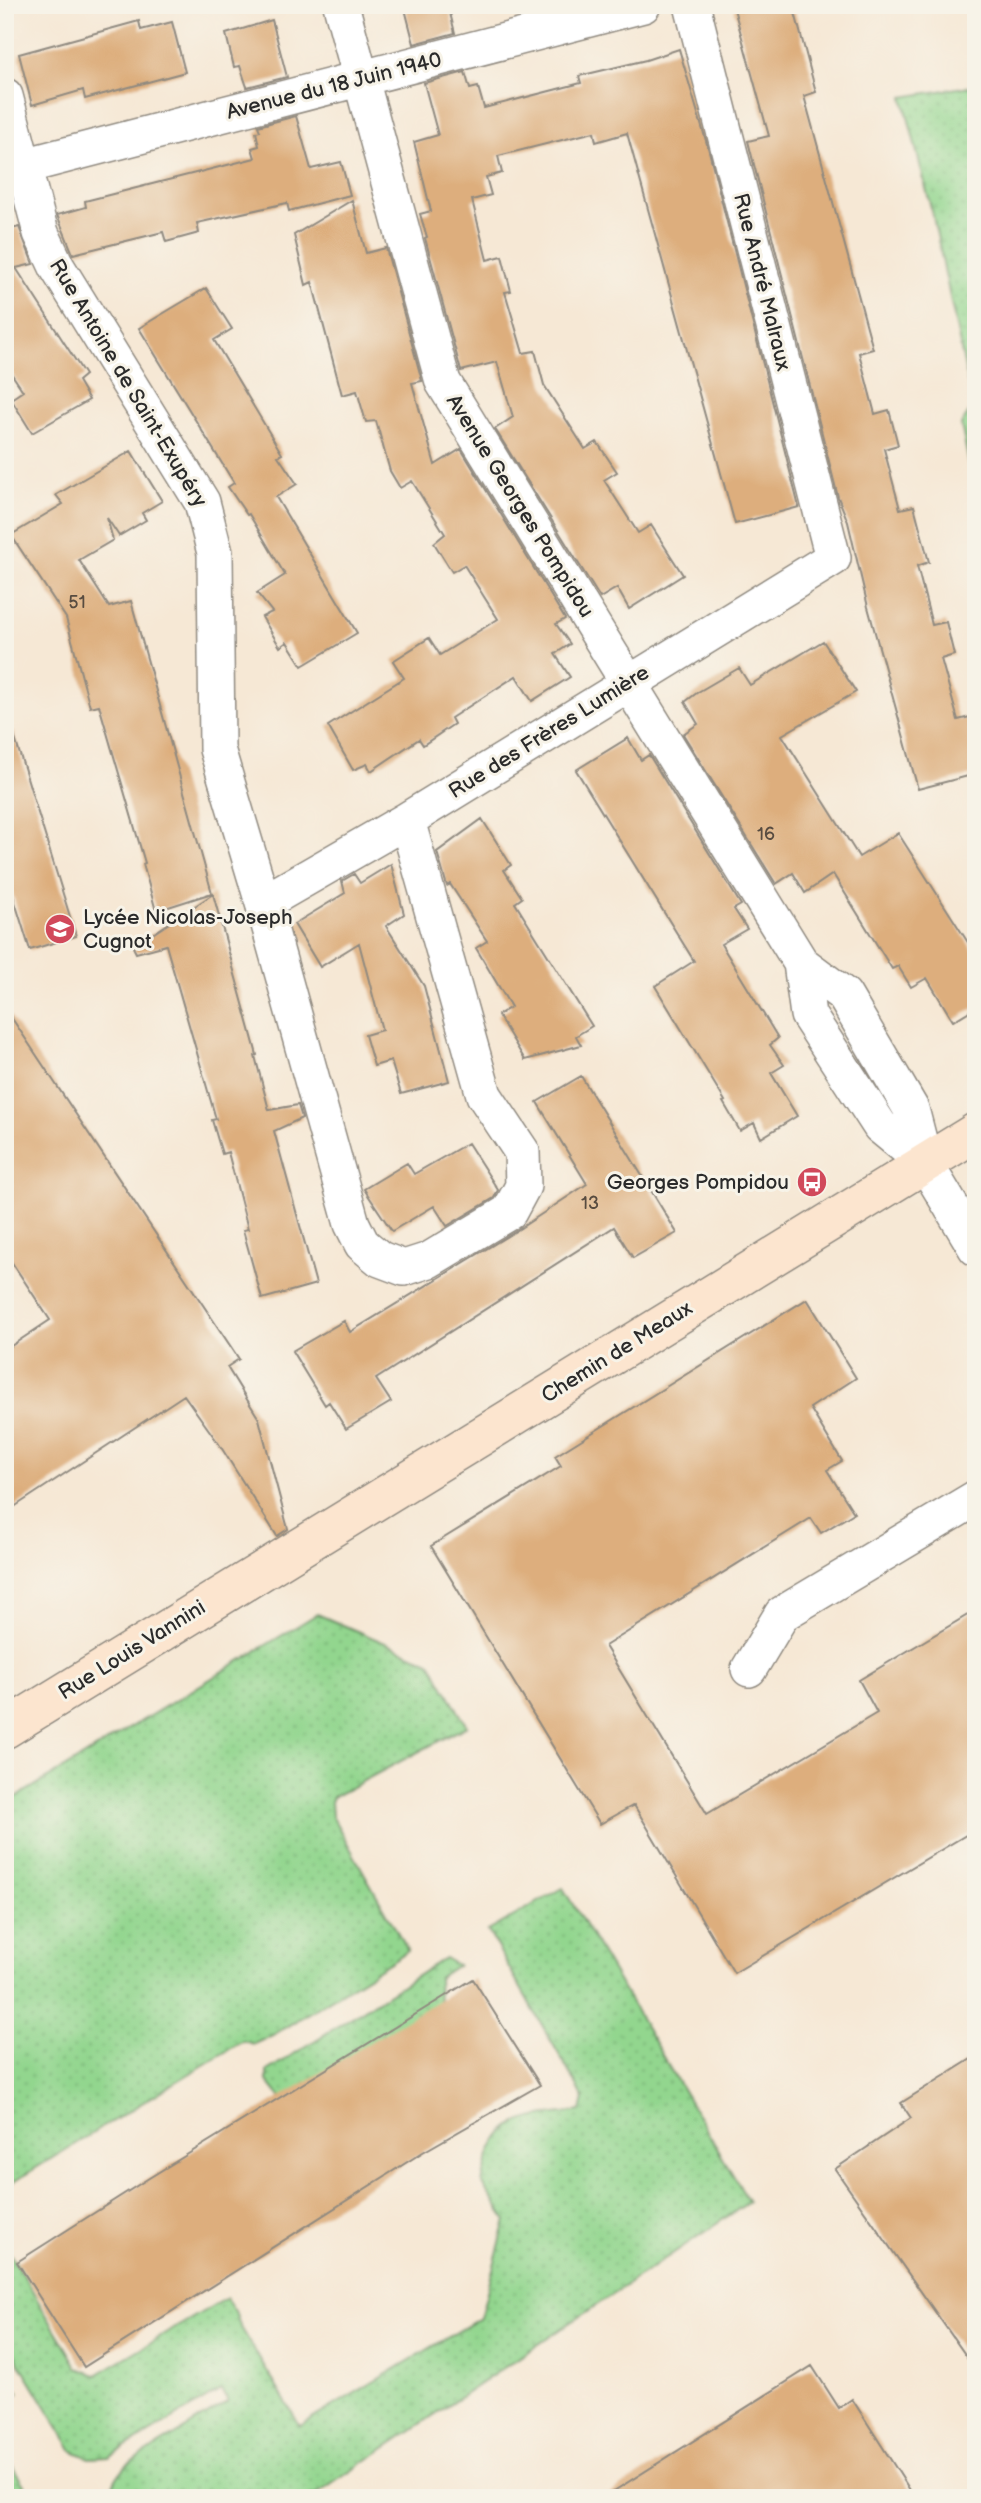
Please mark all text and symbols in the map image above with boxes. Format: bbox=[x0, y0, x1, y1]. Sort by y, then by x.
street label: Avenue du 18 Juin 1940 bbox=[224, 47, 444, 125]
street label: Rue André Malraux bbox=[728, 191, 796, 374]
street label: Rue Antoine de Saint-Exupéry bbox=[44, 254, 212, 512]
street label: Avenue Georges Pompidou bbox=[441, 390, 599, 622]
house number: 51 bbox=[68, 592, 86, 613]
street label: Rue des Frères Lumière bbox=[444, 660, 654, 804]
house number: 16 bbox=[757, 824, 775, 845]
place label: Lycée Nicolas-Joseph Cugnot bbox=[83, 905, 293, 954]
school or university icon: Lycée Nicolas-Joseph Cugnot bbox=[43, 912, 77, 946]
bus stop icon: Georges Pompidou bbox=[795, 1165, 829, 1199]
place label: Georges Pompidou bbox=[607, 1170, 789, 1195]
house number: 13 bbox=[581, 1193, 599, 1214]
street label: Chemin de Meaux bbox=[537, 1295, 697, 1408]
street label: Rue Louis Vannini bbox=[54, 1595, 210, 1705]

